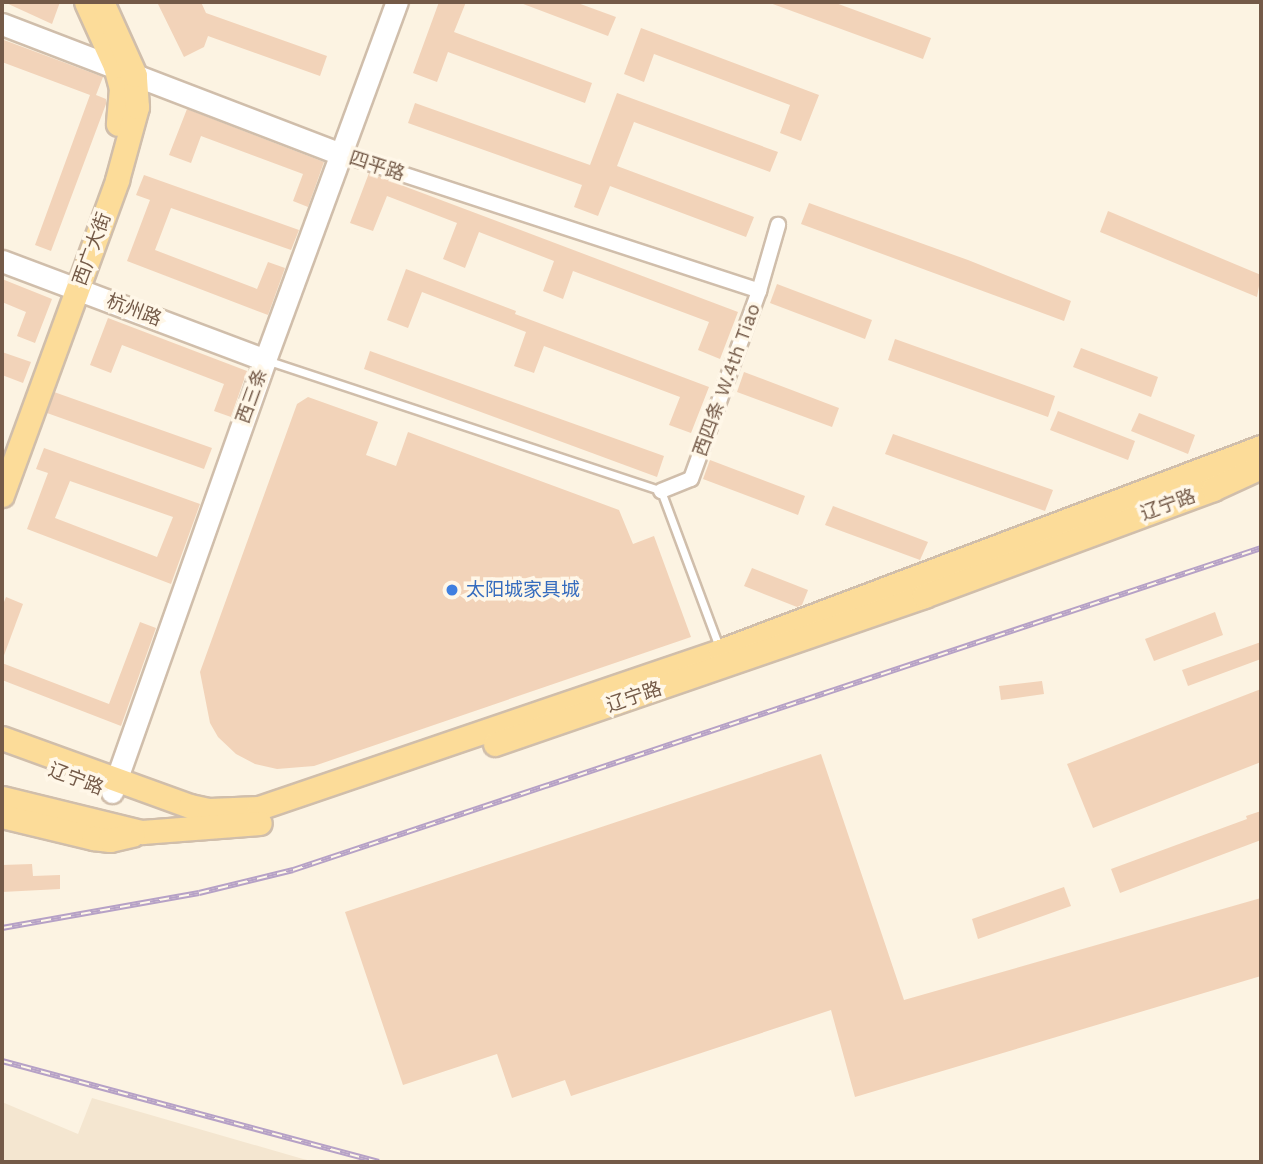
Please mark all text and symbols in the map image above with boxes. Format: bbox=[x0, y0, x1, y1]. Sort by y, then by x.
street label: 四平路 bbox=[346, 146, 408, 186]
street label: 西广大街 bbox=[68, 209, 116, 289]
street label: 杭州路 bbox=[103, 289, 165, 331]
street label: 西四条 W.4th Tiao bbox=[689, 300, 765, 460]
street label: 西三条 bbox=[232, 365, 272, 427]
street label: 辽宁路 bbox=[1137, 485, 1199, 525]
place label: 太阳城家具城 bbox=[466, 579, 580, 601]
marker: 太阳城家具城 bbox=[444, 582, 460, 598]
street label: 辽宁路 bbox=[603, 677, 665, 717]
street label: 辽宁路 bbox=[45, 758, 107, 800]

